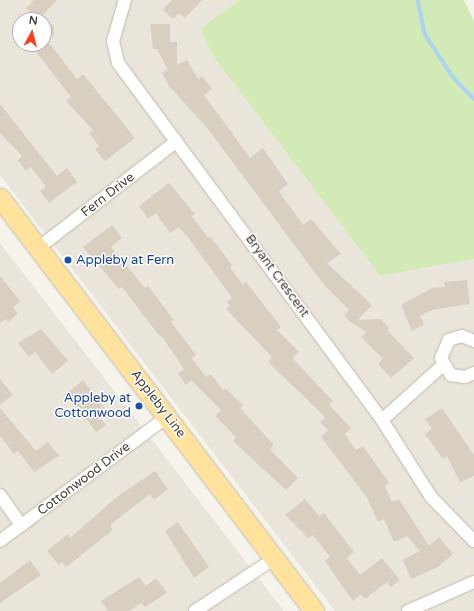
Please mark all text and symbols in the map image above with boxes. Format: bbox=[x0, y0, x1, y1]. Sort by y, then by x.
north arrow bbox=[12, 12, 52, 52]
text: N bbox=[28, 14, 39, 28]
street label: Fern Drive bbox=[78, 169, 138, 221]
street label: Bryant Crescent bbox=[242, 232, 312, 320]
place label: Appleby at Fern bbox=[76, 252, 174, 268]
marker: Appleby at Fern bbox=[63, 255, 73, 265]
street label: Appleby Line bbox=[127, 367, 189, 441]
place label: Appleby at Cottonwood bbox=[55, 391, 131, 422]
marker: Appleby at Cottonwood bbox=[134, 401, 144, 411]
street label: Cottonwood Drive bbox=[35, 439, 133, 519]

